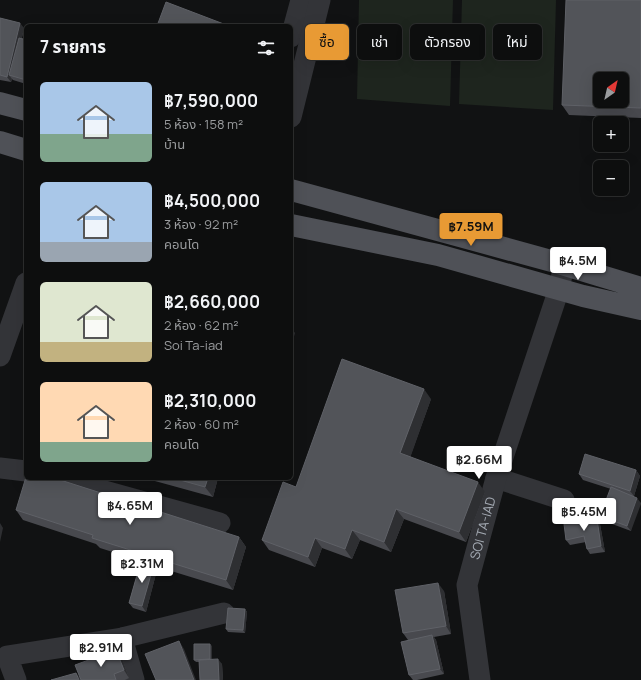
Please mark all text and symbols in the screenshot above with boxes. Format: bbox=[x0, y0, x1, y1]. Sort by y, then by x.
chip: ซื้อ bbox=[305, 24, 349, 60]
chip: เช่า bbox=[357, 24, 402, 60]
chip: ตัวกรอง bbox=[410, 24, 485, 60]
chip: ใหม่ bbox=[493, 24, 542, 60]
text: 7 รายการ bbox=[40, 35, 106, 58]
icon: filters bbox=[255, 37, 277, 59]
north arrow bbox=[593, 72, 629, 108]
map controls bbox=[593, 72, 629, 196]
text: ฿7,590,000 bbox=[164, 89, 258, 112]
icon: home bbox=[72, 98, 120, 146]
text: 5 ห้อง · 158 m² bbox=[164, 115, 243, 133]
button: + bbox=[593, 116, 629, 152]
text: บ้าน bbox=[164, 135, 185, 153]
button: − bbox=[593, 160, 629, 196]
text: ฿4,500,000 bbox=[164, 189, 260, 212]
icon: home bbox=[72, 198, 120, 246]
pin: ฿7.59M bbox=[438, 213, 504, 247]
text: 3 ห้อง · 92 m² bbox=[164, 215, 238, 233]
text: ฿7.59M bbox=[448, 217, 494, 235]
text: คอนโด bbox=[164, 235, 199, 253]
pin: ฿4.5M bbox=[550, 247, 606, 281]
text: ฿4.5M bbox=[559, 251, 597, 269]
text: ฿2,660,000 bbox=[164, 290, 260, 313]
icon: home bbox=[72, 298, 120, 346]
text: 2 ห้อง · 62 m² bbox=[164, 316, 239, 334]
text: Soi Ta-iad bbox=[164, 336, 223, 354]
text: ฿2,310,000 bbox=[164, 389, 256, 412]
icon: home bbox=[72, 398, 120, 446]
text: 2 ห้อง · 60 m² bbox=[164, 415, 239, 433]
text: คอนโด bbox=[164, 435, 199, 453]
pin: ฿2.66M bbox=[446, 446, 512, 480]
text: ฿2.66M bbox=[456, 450, 502, 468]
pin: ฿4.65M bbox=[97, 492, 163, 526]
street label: SOI TA-IAD bbox=[465, 494, 500, 561]
text: ฿4.65M bbox=[107, 496, 153, 514]
pin: ฿5.45M bbox=[551, 498, 617, 532]
text: ฿5.45M bbox=[561, 502, 607, 520]
pin: ฿2.31M bbox=[109, 550, 175, 584]
text: ฿2.31M bbox=[120, 554, 164, 572]
pin: ฿2.91M bbox=[68, 634, 134, 668]
text: ฿2.91M bbox=[79, 638, 123, 656]

